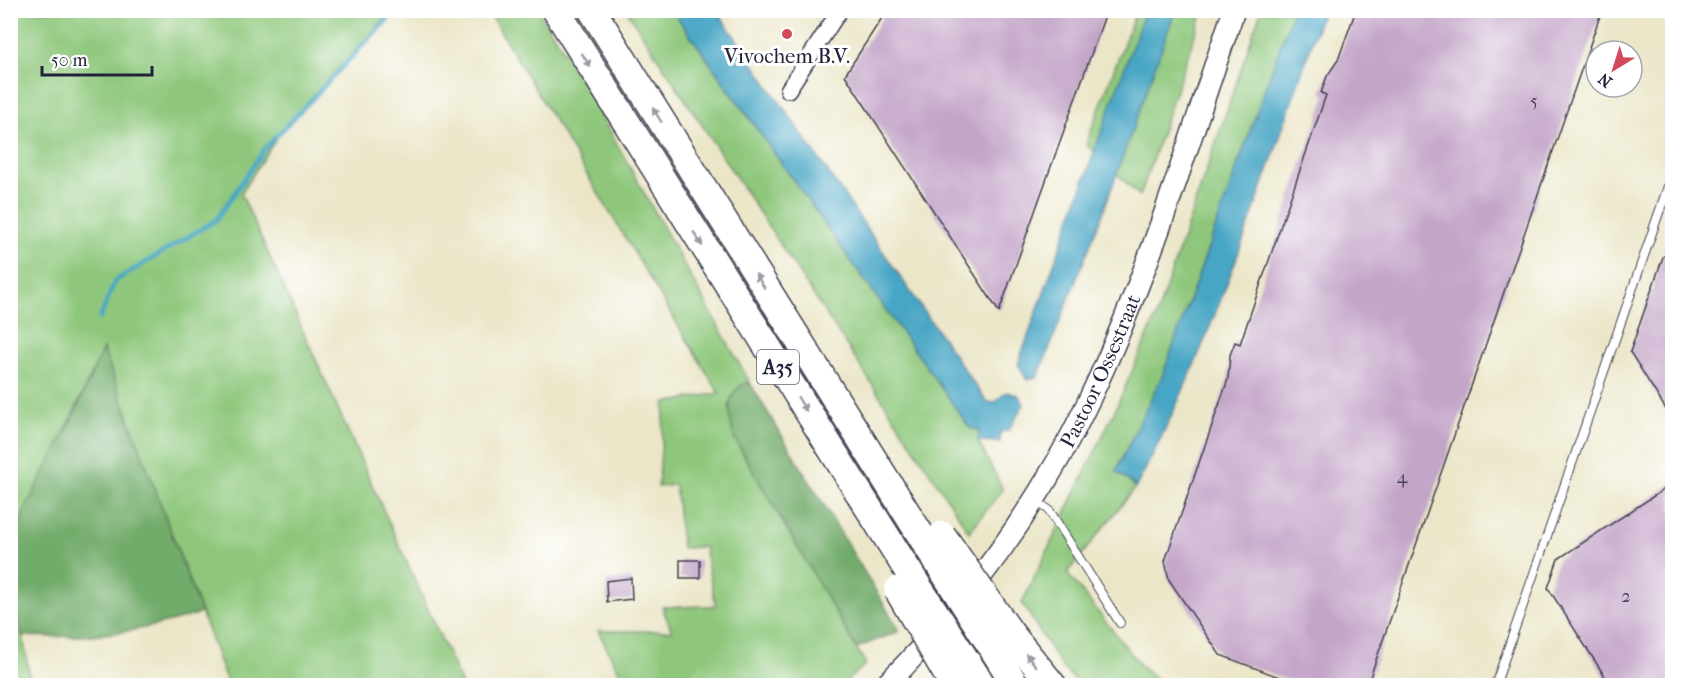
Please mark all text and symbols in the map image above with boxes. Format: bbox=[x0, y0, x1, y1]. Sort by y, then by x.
marker: Vivochem B.V. bbox=[780, 27, 794, 41]
scale bar bbox=[42, 39, 152, 77]
north arrow bbox=[1584, 39, 1644, 99]
place label: Vivochem B.V. bbox=[723, 44, 850, 68]
text: 50 m bbox=[51, 50, 88, 71]
one-way arrow bbox=[581, 52, 592, 68]
text: N bbox=[1594, 69, 1616, 92]
house number: 5 bbox=[1530, 91, 1538, 112]
one-way arrow bbox=[652, 107, 663, 123]
one-way arrow bbox=[693, 231, 704, 247]
one-way arrow bbox=[755, 273, 766, 289]
street label: Pastoor Ossestraat bbox=[1055, 291, 1146, 452]
road number: A35 bbox=[757, 350, 799, 384]
one-way arrow bbox=[797, 396, 808, 412]
house number: 4 bbox=[1397, 467, 1408, 488]
house number: 2 bbox=[1621, 586, 1631, 607]
one-way arrow bbox=[1025, 652, 1038, 668]

